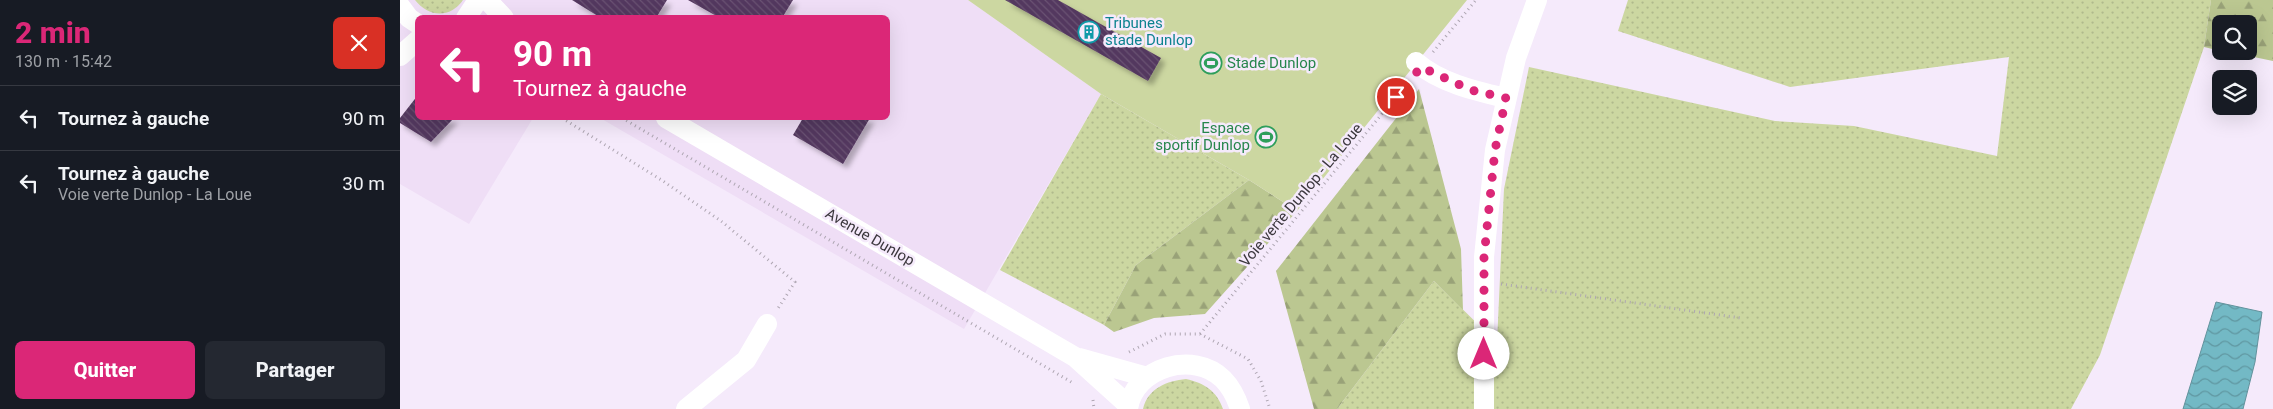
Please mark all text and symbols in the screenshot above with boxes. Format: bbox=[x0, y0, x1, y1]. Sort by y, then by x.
place label: Tribunes stade Dunlop bbox=[1105, 14, 1193, 49]
text: 2 min bbox=[15, 15, 91, 50]
map controls bbox=[2212, 15, 2257, 115]
button: search bbox=[2212, 15, 2257, 60]
button: close bbox=[333, 17, 385, 69]
building icon: Tribunes stade Dunlop bbox=[1077, 20, 1101, 44]
text: 90 m bbox=[513, 34, 592, 75]
icon: left bbox=[430, 35, 495, 100]
sports icon: Stade Dunlop bbox=[1199, 51, 1223, 75]
text: 130 m · 15:42 bbox=[15, 52, 112, 71]
place label: Stade Dunlop bbox=[1227, 54, 1316, 72]
button: layers bbox=[2212, 70, 2257, 115]
text: Tournez à gauche bbox=[513, 76, 687, 101]
pin bbox=[1375, 76, 1417, 118]
icon: arrive bbox=[1382, 83, 1410, 111]
icon: left bbox=[15, 104, 43, 132]
text: Tournez à gauche bbox=[58, 107, 209, 130]
text: 90 m bbox=[342, 107, 385, 130]
place label: Espace sportif Dunlop bbox=[1155, 119, 1250, 154]
street label: Voie verte Dunlop - La Loue bbox=[1236, 120, 1366, 270]
sports icon: Espace sportif Dunlop bbox=[1254, 125, 1278, 149]
text: Tournez à gauche bbox=[58, 162, 209, 185]
icon: left bbox=[15, 169, 43, 197]
text: 30 m bbox=[342, 172, 385, 195]
text: Voie verte Dunlop - La Loue bbox=[58, 185, 252, 204]
street label: Avenue Dunlop bbox=[822, 204, 918, 270]
position arrow bbox=[1457, 327, 1509, 379]
button: Quitter bbox=[15, 341, 195, 399]
button: Partager bbox=[205, 341, 385, 399]

